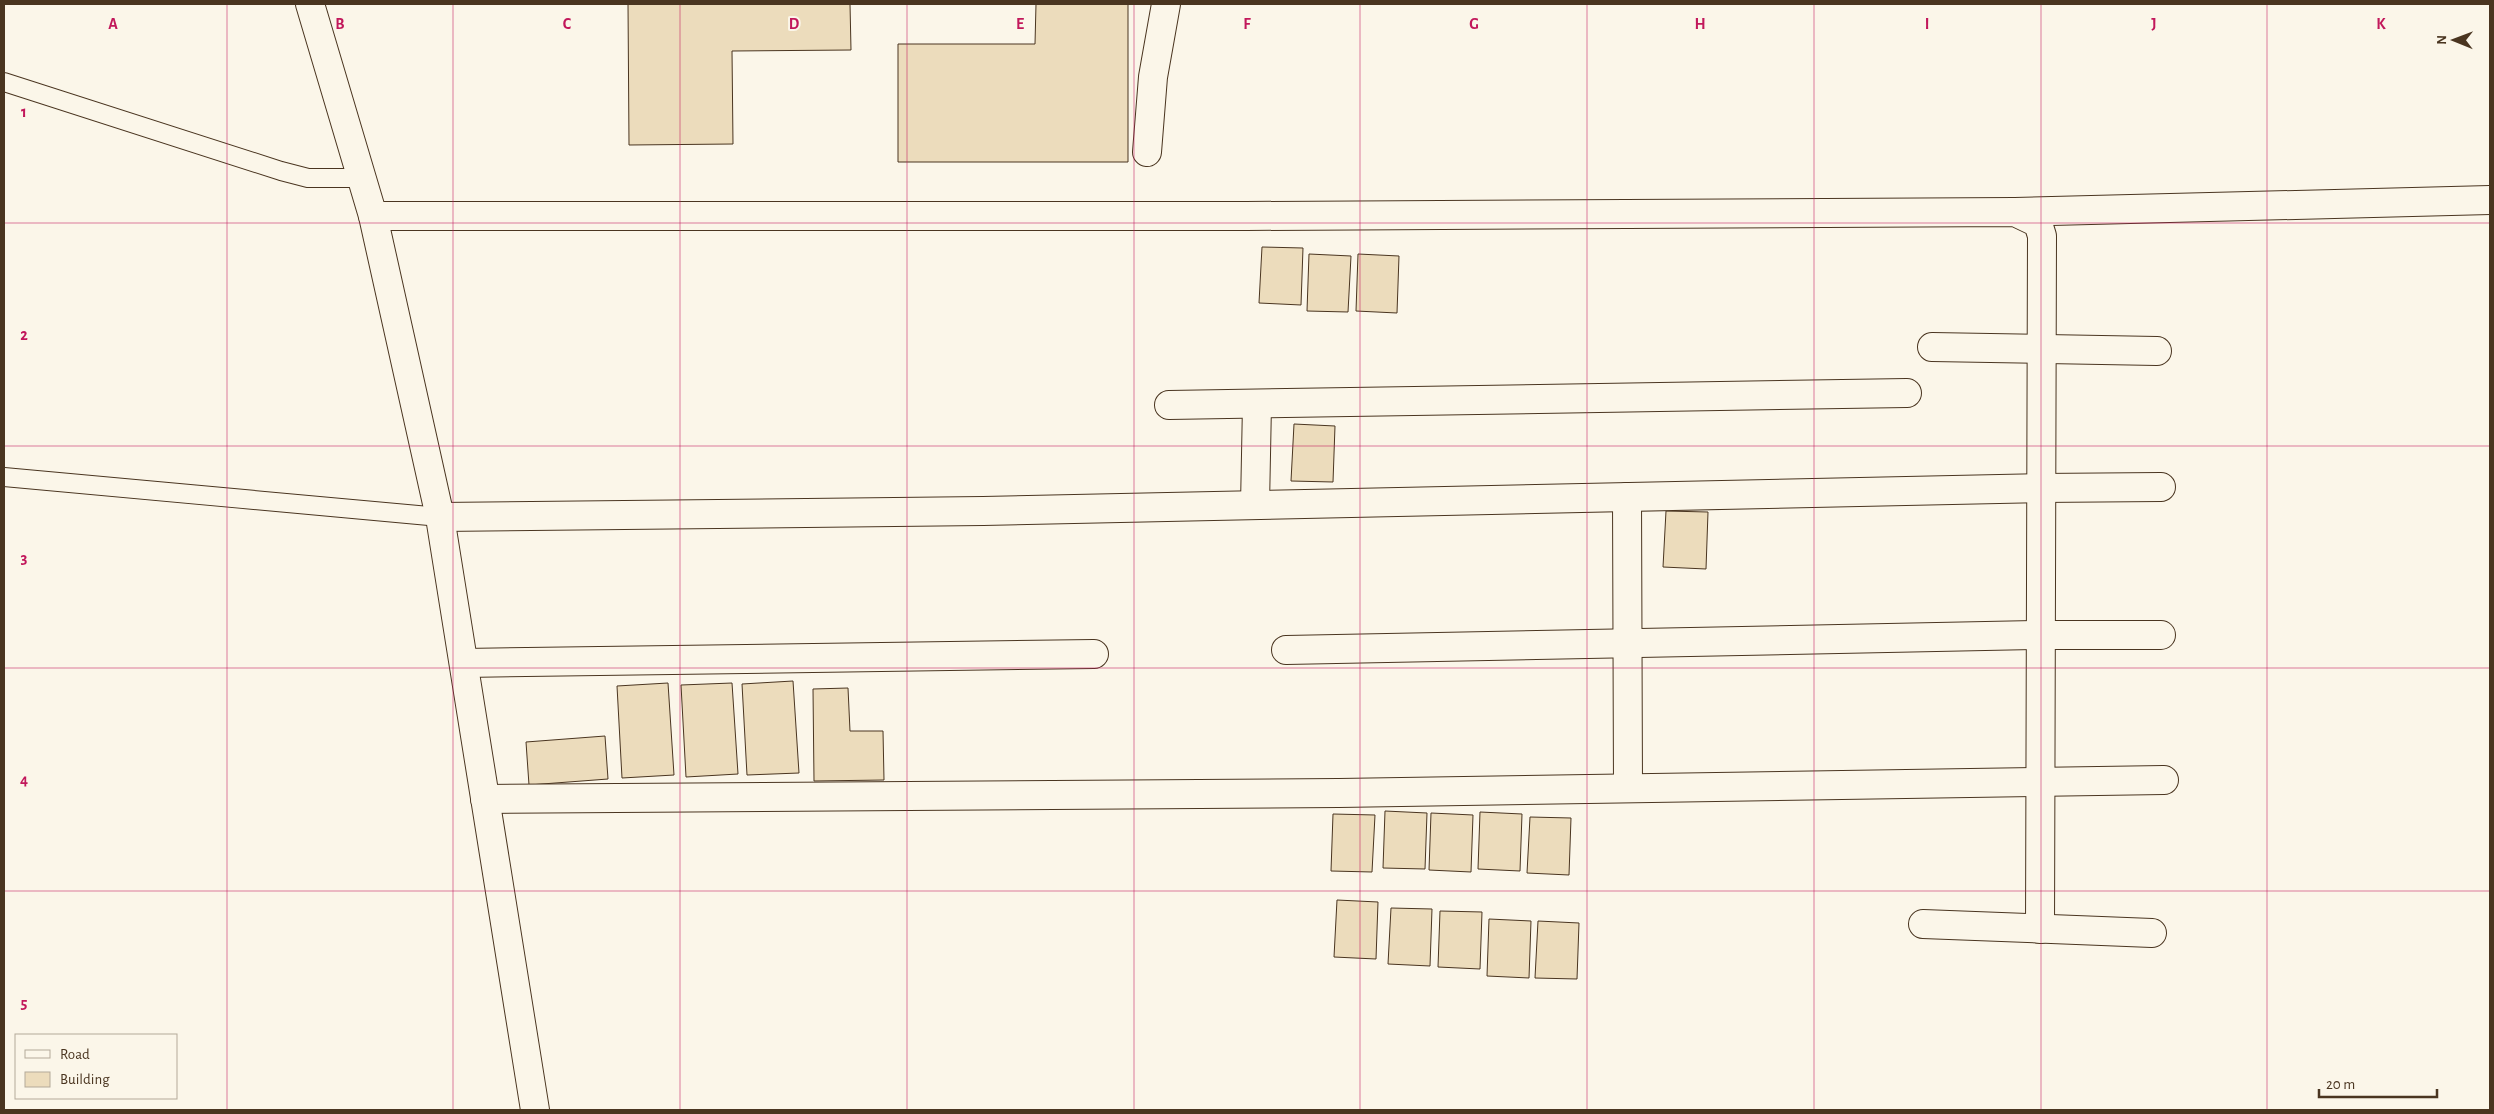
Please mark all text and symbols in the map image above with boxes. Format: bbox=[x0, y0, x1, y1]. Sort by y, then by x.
north arrow bbox=[2429, 15, 2479, 65]
text: A bbox=[108, 16, 118, 32]
text: B bbox=[335, 16, 345, 32]
text: C bbox=[563, 16, 572, 32]
text: D bbox=[789, 16, 800, 32]
text: E bbox=[1016, 16, 1024, 32]
text: F bbox=[1243, 16, 1251, 32]
text: G bbox=[1469, 16, 1479, 32]
text: H bbox=[1694, 16, 1706, 32]
text: I bbox=[1925, 16, 1929, 32]
text: J bbox=[2151, 16, 2157, 32]
text: K bbox=[2376, 16, 2386, 32]
text: N bbox=[2435, 35, 2449, 45]
text: 1 bbox=[21, 104, 27, 120]
text: 2 bbox=[20, 327, 28, 343]
text: 3 bbox=[21, 550, 28, 566]
text: 4 bbox=[20, 772, 28, 788]
text: 5 bbox=[21, 995, 28, 1011]
legend bbox=[15, 1034, 178, 1099]
text: Road bbox=[60, 1047, 90, 1062]
scale bar bbox=[2319, 1066, 2436, 1098]
text: Building bbox=[60, 1072, 110, 1087]
text: 20 m bbox=[2326, 1077, 2355, 1092]

